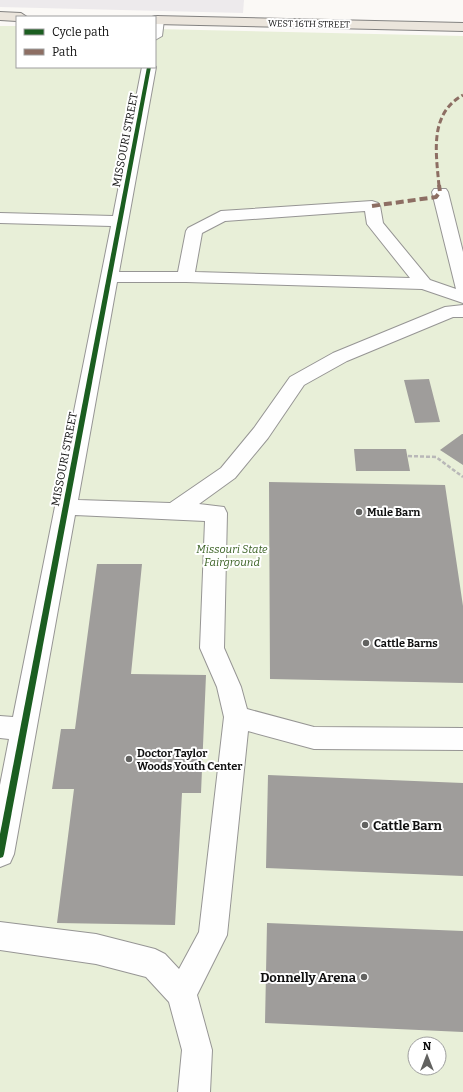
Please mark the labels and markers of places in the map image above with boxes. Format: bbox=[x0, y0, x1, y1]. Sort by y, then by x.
place label: Mule Barn bbox=[367, 506, 420, 519]
marker: Mule Barn bbox=[354, 507, 364, 517]
place label: Cattle Barns bbox=[374, 637, 438, 650]
marker: Cattle Barns bbox=[361, 638, 371, 648]
place label: Doctor Taylor Woods Youth Center bbox=[137, 747, 243, 773]
marker: Doctor Taylor Woods Youth Center bbox=[124, 754, 134, 764]
place label: Cattle Barn bbox=[373, 818, 443, 833]
marker: Cattle Barn bbox=[360, 820, 370, 830]
place label: Donnelly Arena bbox=[260, 970, 357, 985]
marker: Donnelly Arena bbox=[359, 972, 369, 982]

